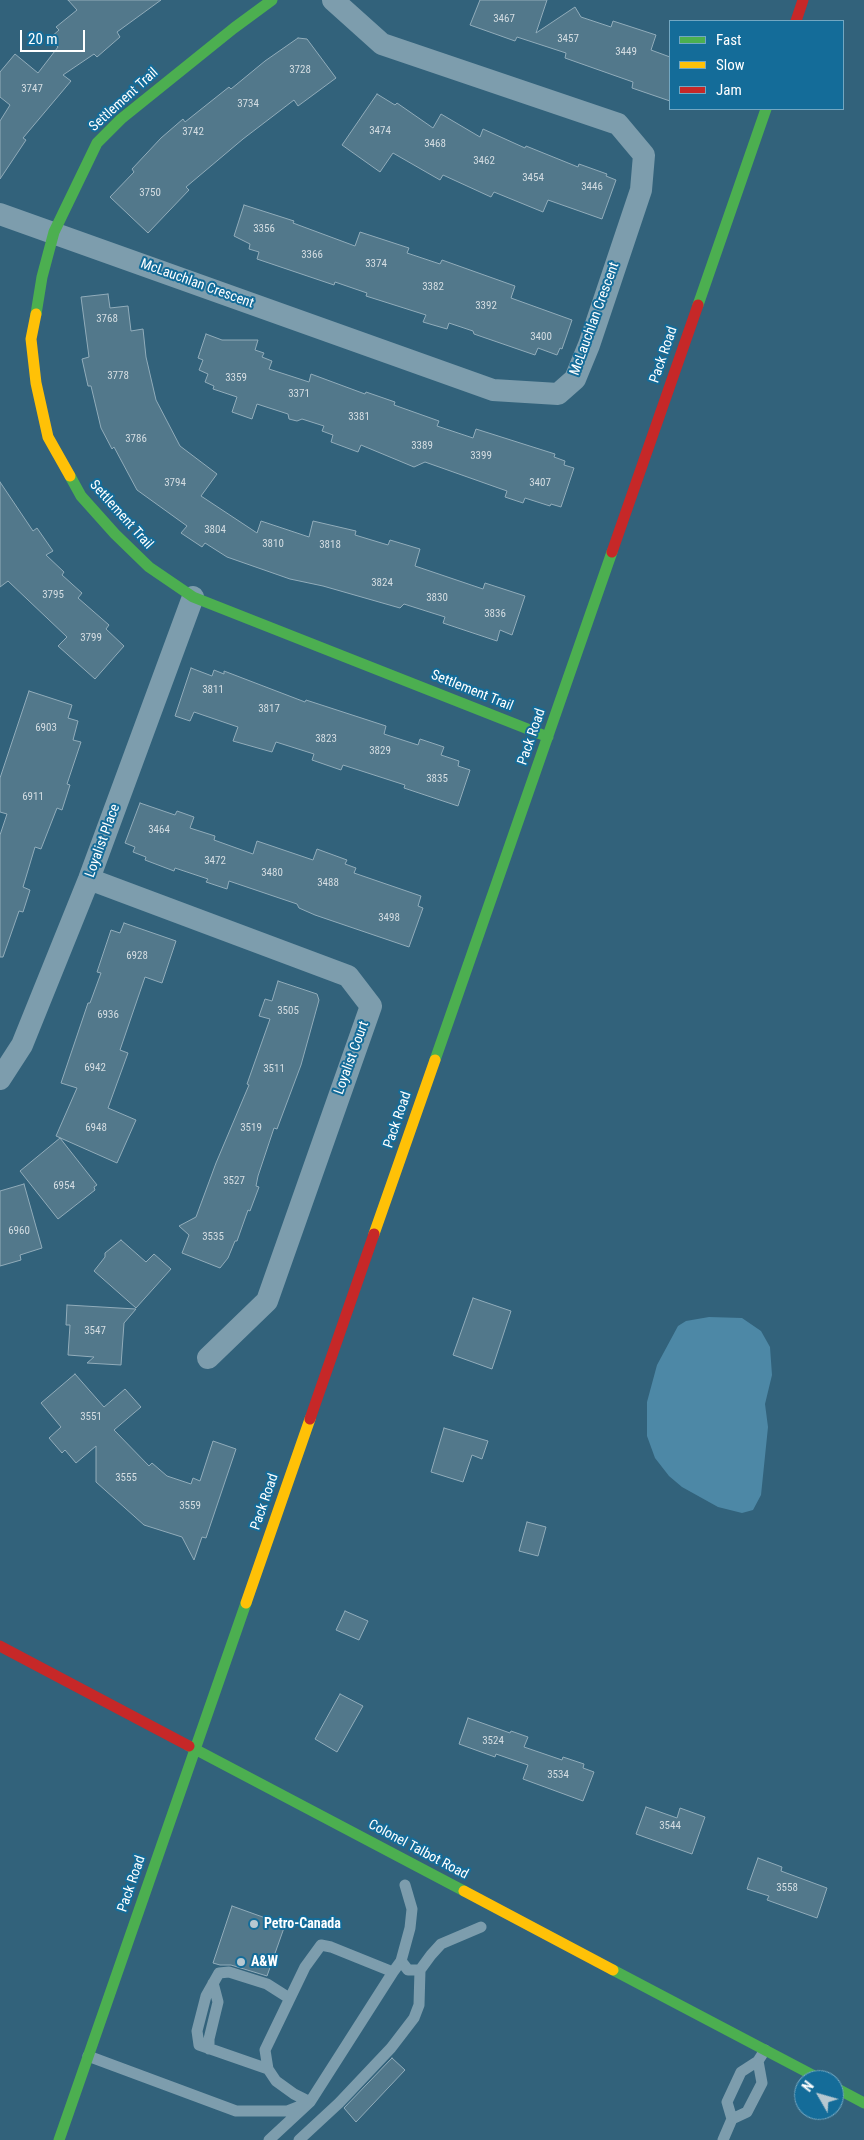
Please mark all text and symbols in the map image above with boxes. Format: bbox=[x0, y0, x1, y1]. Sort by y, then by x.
house number: 3467 bbox=[493, 12, 515, 26]
scale bar bbox=[22, 20, 88, 52]
legend bbox=[669, 20, 844, 110]
text: 20 m bbox=[28, 30, 58, 48]
text: Fast bbox=[716, 31, 741, 49]
house number: 3457 bbox=[557, 32, 579, 46]
house number: 3449 bbox=[615, 45, 637, 59]
text: Slow bbox=[716, 56, 745, 74]
house number: 3728 bbox=[289, 63, 311, 77]
street label: Settlement Trail bbox=[86, 65, 162, 135]
text: Jam bbox=[716, 81, 742, 99]
house number: 3747 bbox=[21, 82, 43, 96]
house number: 3734 bbox=[237, 97, 259, 111]
house number: 3474 bbox=[369, 124, 391, 138]
house number: 3742 bbox=[182, 125, 204, 139]
house number: 3468 bbox=[424, 137, 446, 151]
house number: 3462 bbox=[473, 154, 495, 168]
house number: 3454 bbox=[522, 171, 544, 185]
house number: 3446 bbox=[581, 180, 603, 194]
house number: 3750 bbox=[139, 186, 161, 200]
house number: 3356 bbox=[253, 222, 275, 236]
house number: 3366 bbox=[301, 248, 323, 262]
street label: McLauchlan Crescent bbox=[138, 256, 256, 312]
house number: 3374 bbox=[365, 257, 387, 271]
street label: McLauchlan Crescent bbox=[567, 260, 623, 378]
house number: 3382 bbox=[422, 280, 444, 294]
house number: 3392 bbox=[475, 299, 497, 313]
house number: 3768 bbox=[96, 312, 118, 326]
street label: Pack Road bbox=[647, 325, 681, 385]
house number: 3400 bbox=[530, 330, 552, 344]
house number: 3778 bbox=[107, 369, 129, 383]
house number: 3359 bbox=[225, 371, 247, 385]
house number: 3371 bbox=[288, 387, 310, 401]
house number: 3381 bbox=[348, 410, 370, 424]
house number: 3786 bbox=[125, 432, 147, 446]
house number: 3389 bbox=[411, 439, 433, 453]
house number: 3399 bbox=[470, 449, 492, 463]
house number: 3794 bbox=[164, 476, 186, 490]
house number: 3407 bbox=[529, 476, 551, 490]
street label: Settlement Trail bbox=[86, 477, 156, 553]
house number: 3804 bbox=[204, 523, 226, 537]
house number: 3810 bbox=[262, 537, 284, 551]
house number: 3818 bbox=[319, 538, 341, 552]
house number: 3824 bbox=[371, 576, 393, 590]
house number: 3795 bbox=[42, 588, 64, 602]
house number: 3830 bbox=[426, 591, 448, 605]
house number: 3836 bbox=[484, 607, 506, 621]
house number: 3799 bbox=[80, 631, 102, 645]
street label: Settlement Trail bbox=[429, 667, 515, 715]
house number: 3811 bbox=[202, 683, 224, 697]
house number: 3817 bbox=[258, 702, 280, 716]
street label: Pack Road bbox=[515, 707, 549, 767]
house number: 6903 bbox=[35, 721, 57, 735]
house number: 3823 bbox=[315, 732, 337, 746]
house number: 3829 bbox=[369, 744, 391, 758]
house number: 3835 bbox=[426, 772, 448, 786]
house number: 6911 bbox=[22, 790, 44, 804]
street label: Loyalist Place bbox=[82, 802, 124, 880]
house number: 3464 bbox=[148, 823, 170, 837]
house number: 3472 bbox=[204, 854, 226, 868]
house number: 3480 bbox=[261, 866, 283, 880]
house number: 3488 bbox=[317, 876, 339, 890]
house number: 3498 bbox=[378, 911, 400, 925]
house number: 6928 bbox=[126, 949, 148, 963]
house number: 3505 bbox=[277, 1004, 299, 1018]
house number: 6936 bbox=[97, 1008, 119, 1022]
street label: Loyalist Court bbox=[331, 1019, 373, 1097]
house number: 6942 bbox=[84, 1061, 106, 1075]
house number: 3511 bbox=[263, 1062, 285, 1076]
street label: Pack Road bbox=[381, 1090, 415, 1150]
house number: 6948 bbox=[85, 1121, 107, 1135]
house number: 3519 bbox=[240, 1121, 262, 1135]
house number: 3527 bbox=[223, 1174, 245, 1188]
house number: 6954 bbox=[53, 1179, 75, 1193]
house number: 6960 bbox=[8, 1224, 30, 1238]
house number: 3535 bbox=[202, 1230, 224, 1244]
house number: 3547 bbox=[84, 1324, 106, 1338]
house number: 3551 bbox=[80, 1410, 102, 1424]
house number: 3555 bbox=[115, 1471, 137, 1485]
street label: Pack Road bbox=[248, 1472, 282, 1532]
house number: 3559 bbox=[179, 1499, 201, 1513]
house number: 3524 bbox=[482, 1734, 504, 1748]
house number: 3534 bbox=[547, 1768, 569, 1782]
street label: Colonel Talbot Road bbox=[365, 1817, 471, 1883]
house number: 3544 bbox=[659, 1819, 681, 1833]
street label: Pack Road bbox=[115, 1854, 149, 1914]
house number: 3558 bbox=[776, 1881, 798, 1895]
place label: Petro-Canada bbox=[264, 1916, 341, 1932]
marker: Petro-Canada bbox=[248, 1918, 260, 1930]
place label: A&W bbox=[251, 1954, 278, 1970]
marker: A&W bbox=[235, 1956, 247, 1968]
north arrow bbox=[794, 2070, 844, 2120]
text: N bbox=[799, 2078, 817, 2095]

